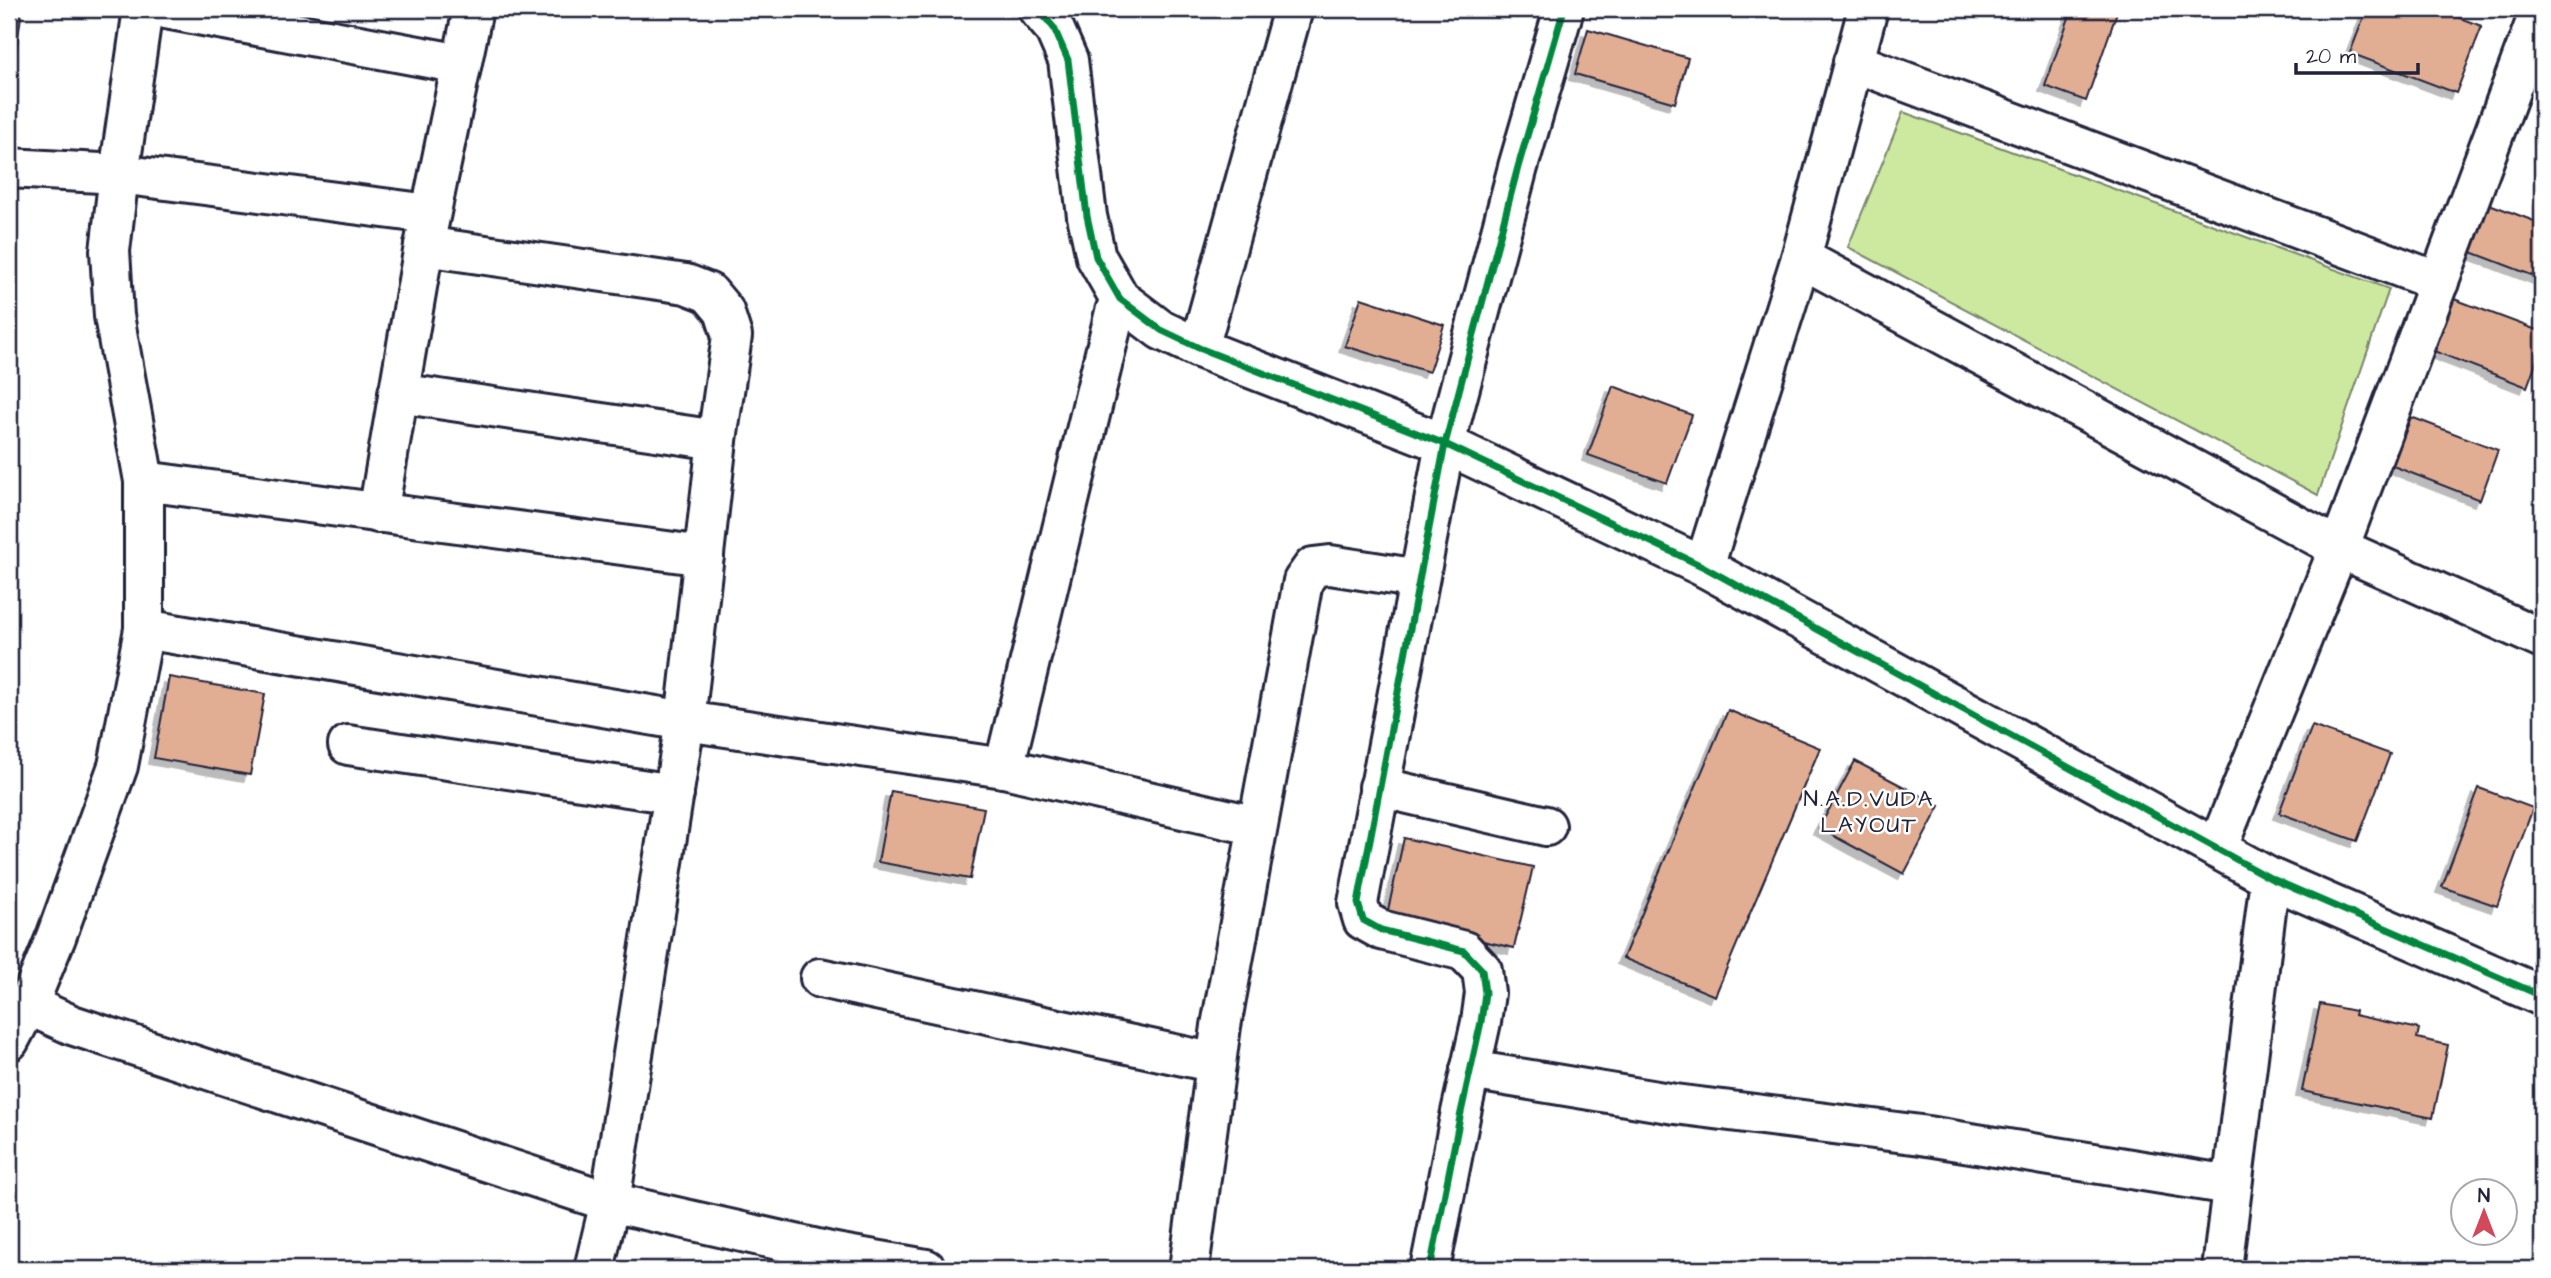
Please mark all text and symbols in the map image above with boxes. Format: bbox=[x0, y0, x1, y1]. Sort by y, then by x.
scale bar bbox=[2296, 32, 2418, 76]
text: 20 m bbox=[2306, 42, 2357, 71]
district label: N.A.D.VUDA LAYOUT bbox=[1804, 783, 1934, 841]
north arrow bbox=[2450, 1176, 2520, 1246]
text: N bbox=[2478, 1183, 2490, 1210]

